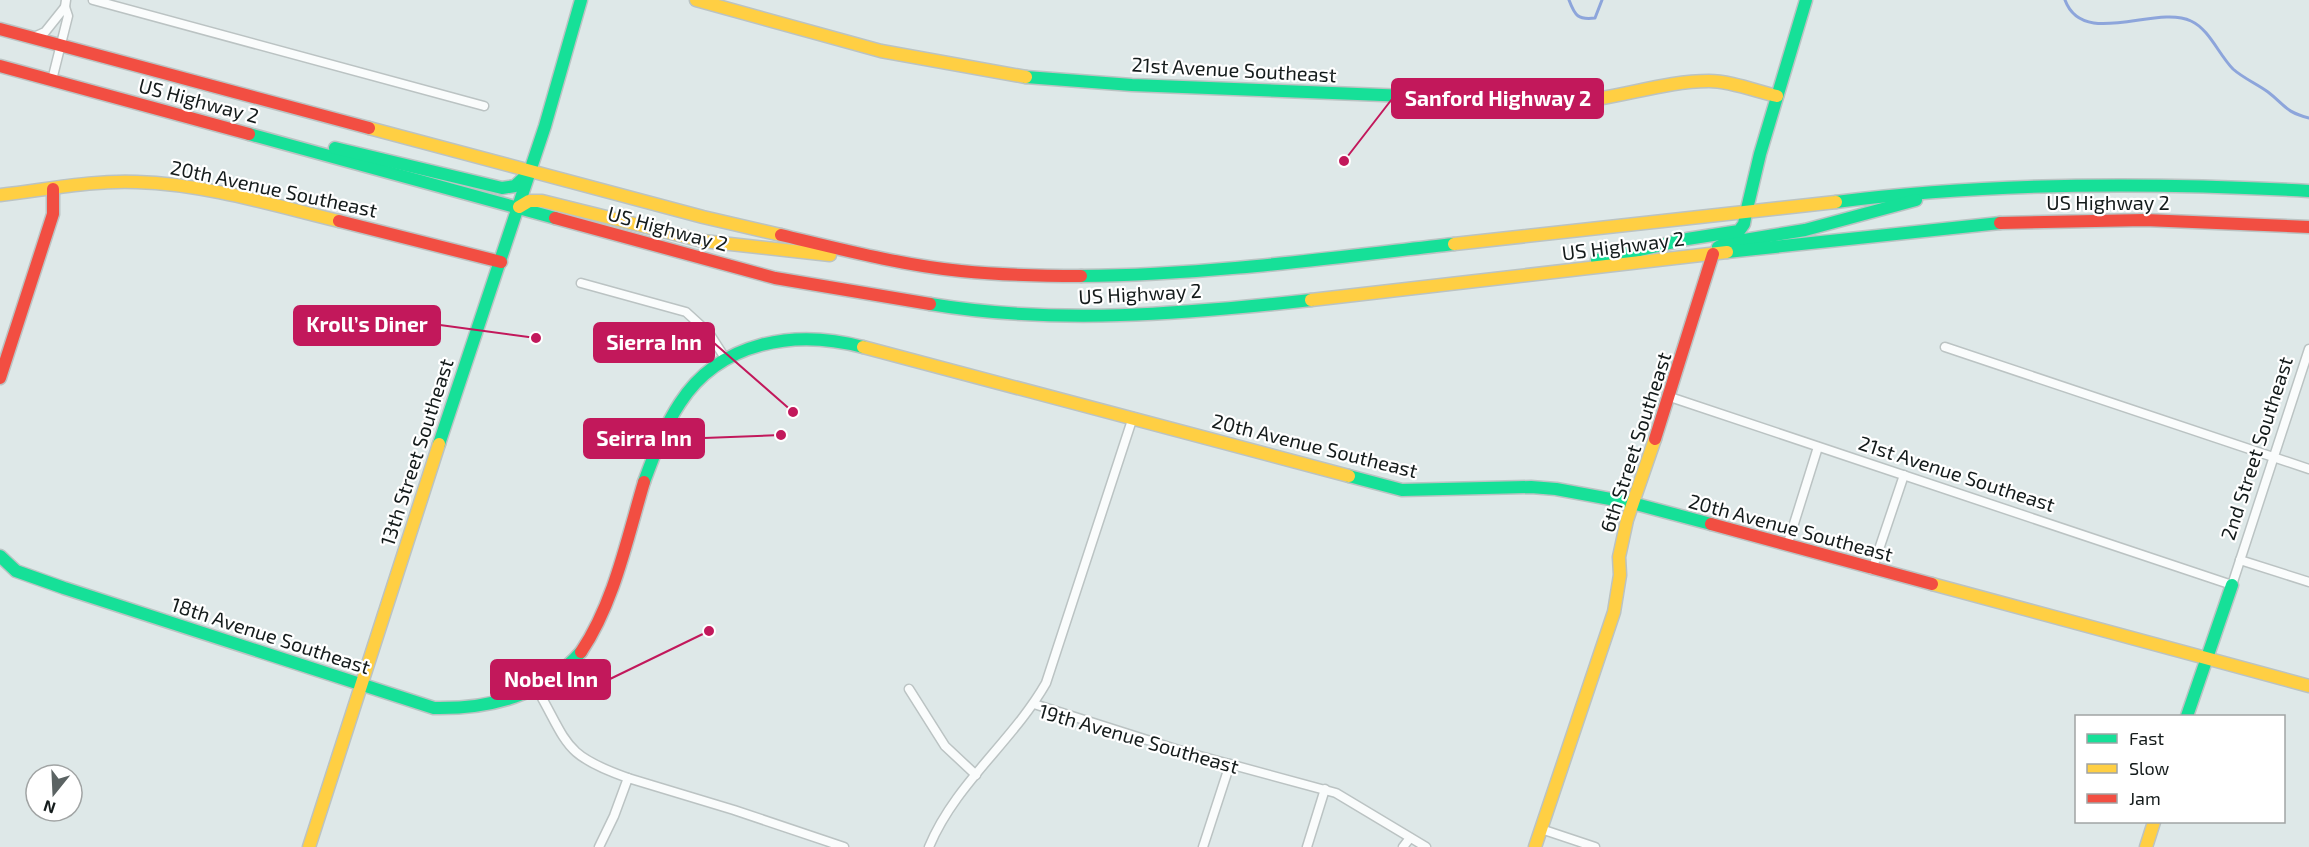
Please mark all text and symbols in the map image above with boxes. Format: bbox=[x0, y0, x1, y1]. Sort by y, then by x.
street label: 21st Avenue Southeast bbox=[1131, 52, 1337, 86]
street label: US Highway 2 bbox=[136, 72, 262, 128]
callout: Sanford Highway 2 bbox=[1392, 79, 1603, 118]
text: Sanford Highway 2 bbox=[1405, 85, 1591, 111]
street label: 20th Avenue Southeast bbox=[168, 154, 380, 222]
street label: US Highway 2 bbox=[2046, 190, 2170, 214]
street label: US Highway 2 bbox=[605, 200, 731, 256]
street label: US Highway 2 bbox=[1560, 226, 1686, 264]
street label: US Highway 2 bbox=[1078, 278, 1202, 308]
callout: Kroll’s Diner bbox=[294, 306, 440, 345]
text: Kroll’s Diner bbox=[306, 311, 428, 336]
callout: Sierra Inn bbox=[594, 323, 714, 362]
text: Sierra Inn bbox=[606, 329, 702, 354]
street label: 6th Street Southeast bbox=[1595, 349, 1676, 535]
street label: 2nd Street Southeast bbox=[2215, 353, 2297, 543]
street label: 13th Street Southeast bbox=[374, 355, 458, 549]
street label: 20th Avenue Southeast bbox=[1210, 408, 1420, 482]
callout: Seirra Inn bbox=[584, 419, 704, 458]
text: Seirra Inn bbox=[596, 425, 692, 450]
street label: 21st Avenue Southeast bbox=[1856, 430, 2059, 516]
street label: 20th Avenue Southeast bbox=[1686, 488, 1896, 566]
street label: 18th Avenue Southeast bbox=[169, 592, 374, 679]
callout: Nobel Inn bbox=[491, 660, 610, 699]
text: Nobel Inn bbox=[504, 666, 598, 691]
street label: 19th Avenue Southeast bbox=[1036, 698, 1242, 778]
legend bbox=[2075, 715, 2285, 823]
text: Fast bbox=[2129, 727, 2164, 749]
text: Slow bbox=[2129, 757, 2170, 779]
north arrow bbox=[24, 763, 84, 823]
text: Jam bbox=[2129, 787, 2161, 809]
text: N bbox=[41, 797, 58, 819]

